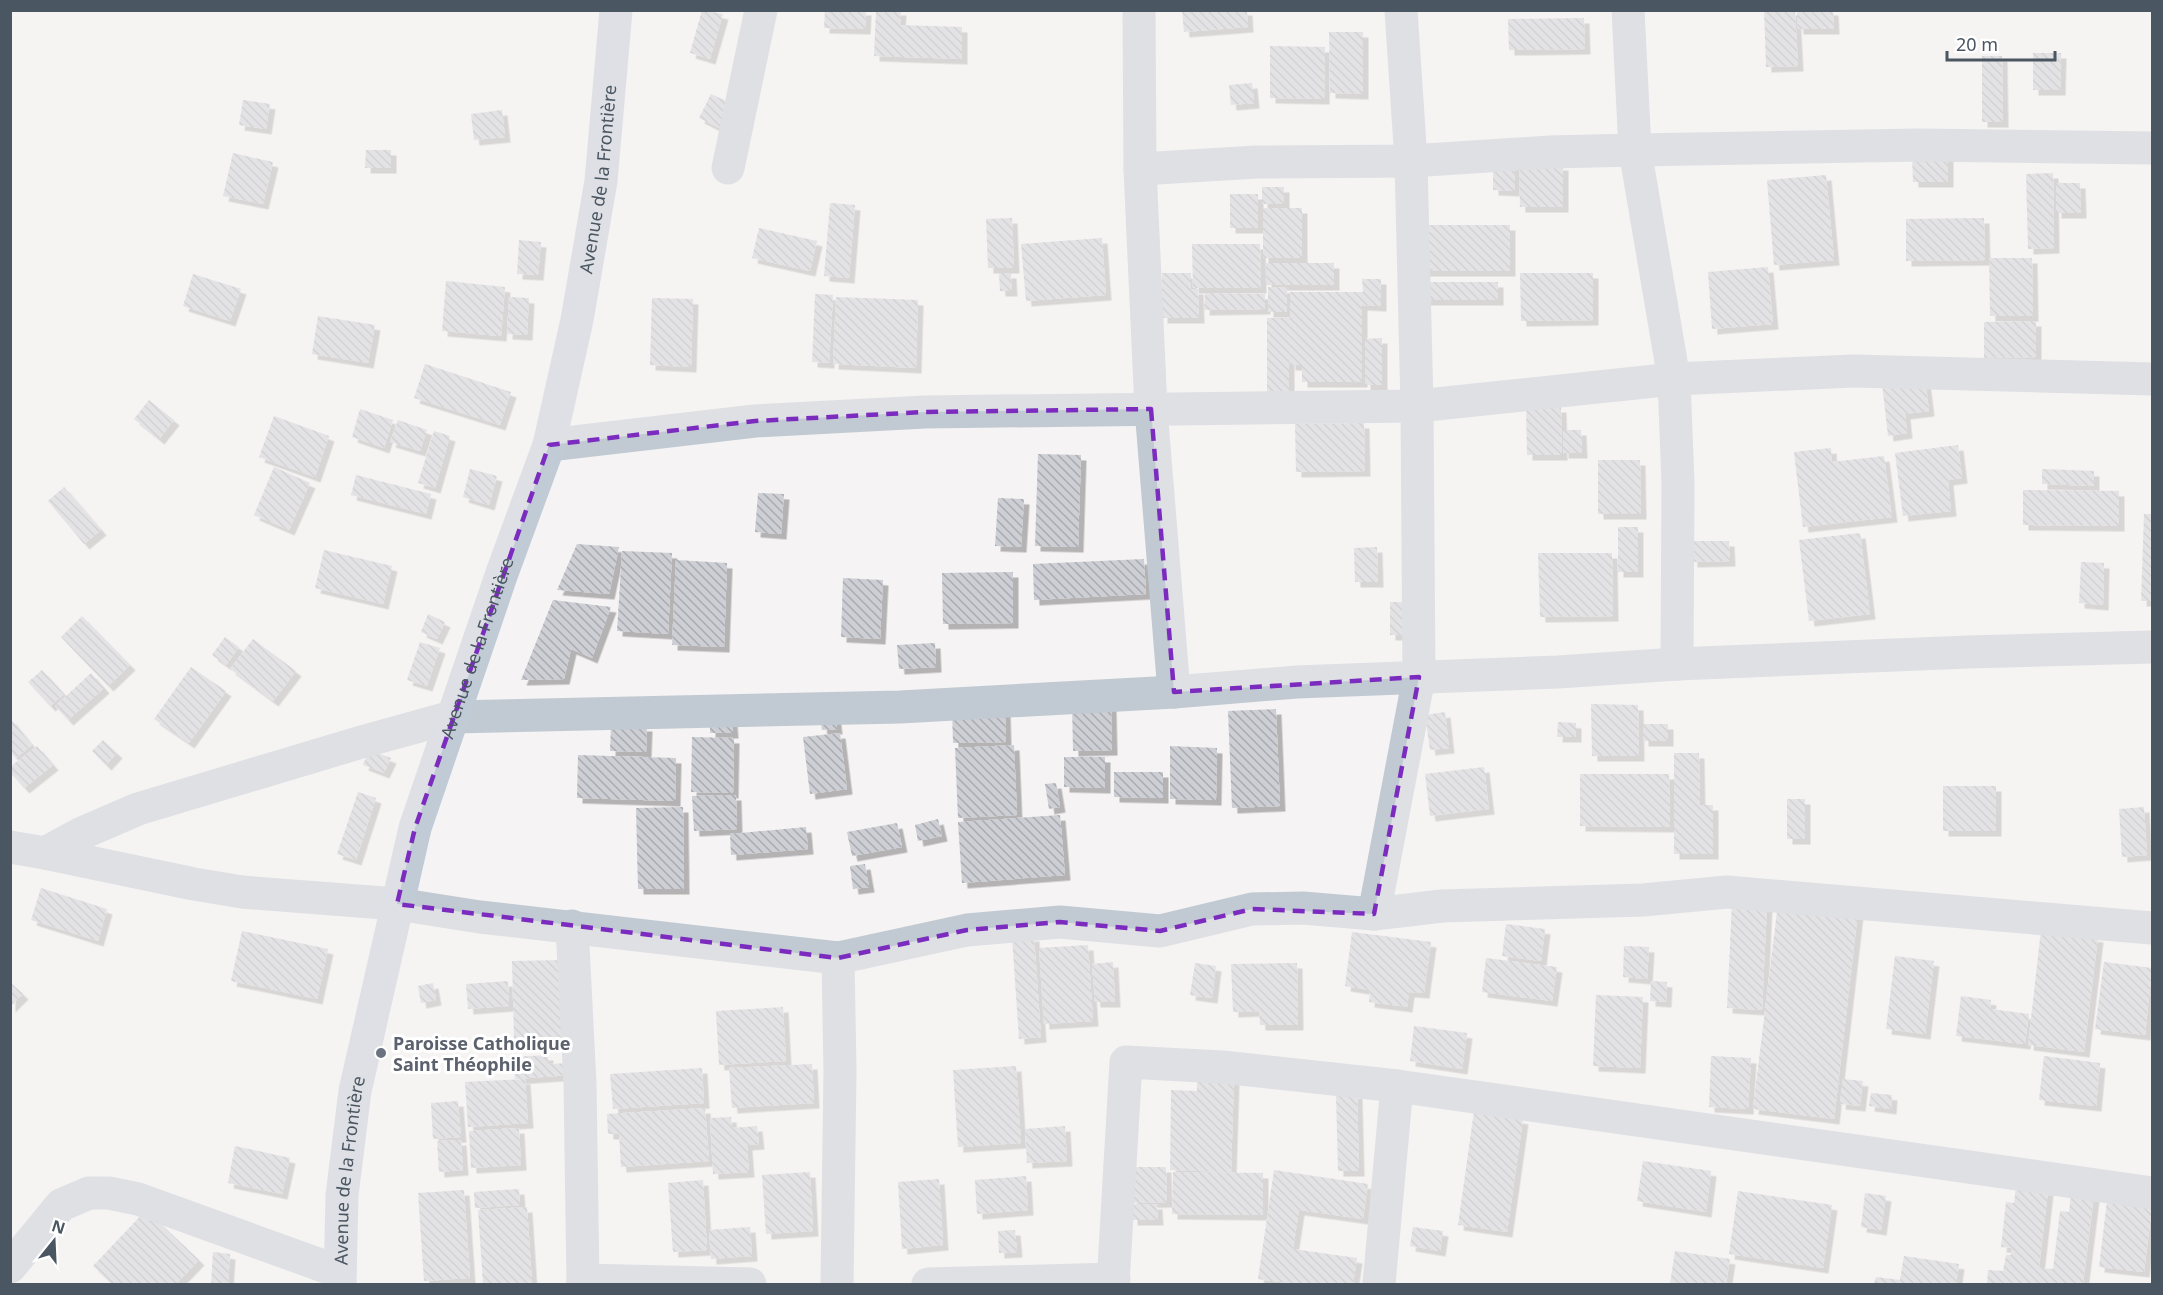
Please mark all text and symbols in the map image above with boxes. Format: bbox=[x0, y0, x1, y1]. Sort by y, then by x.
scale bar bbox=[1947, 24, 2055, 62]
text: 20 m bbox=[1956, 32, 1998, 56]
street label: Avenue de la Frontière bbox=[573, 84, 621, 275]
street label: Avenue de la Frontière bbox=[434, 554, 519, 742]
place label: Paroisse Catholique Saint Théophile bbox=[393, 1031, 570, 1076]
marker: Paroisse Catholique Saint Théophile bbox=[374, 1046, 388, 1060]
street label: Avenue de la Frontière bbox=[328, 1073, 370, 1265]
north arrow bbox=[24, 1211, 84, 1271]
text: N bbox=[49, 1214, 68, 1239]

